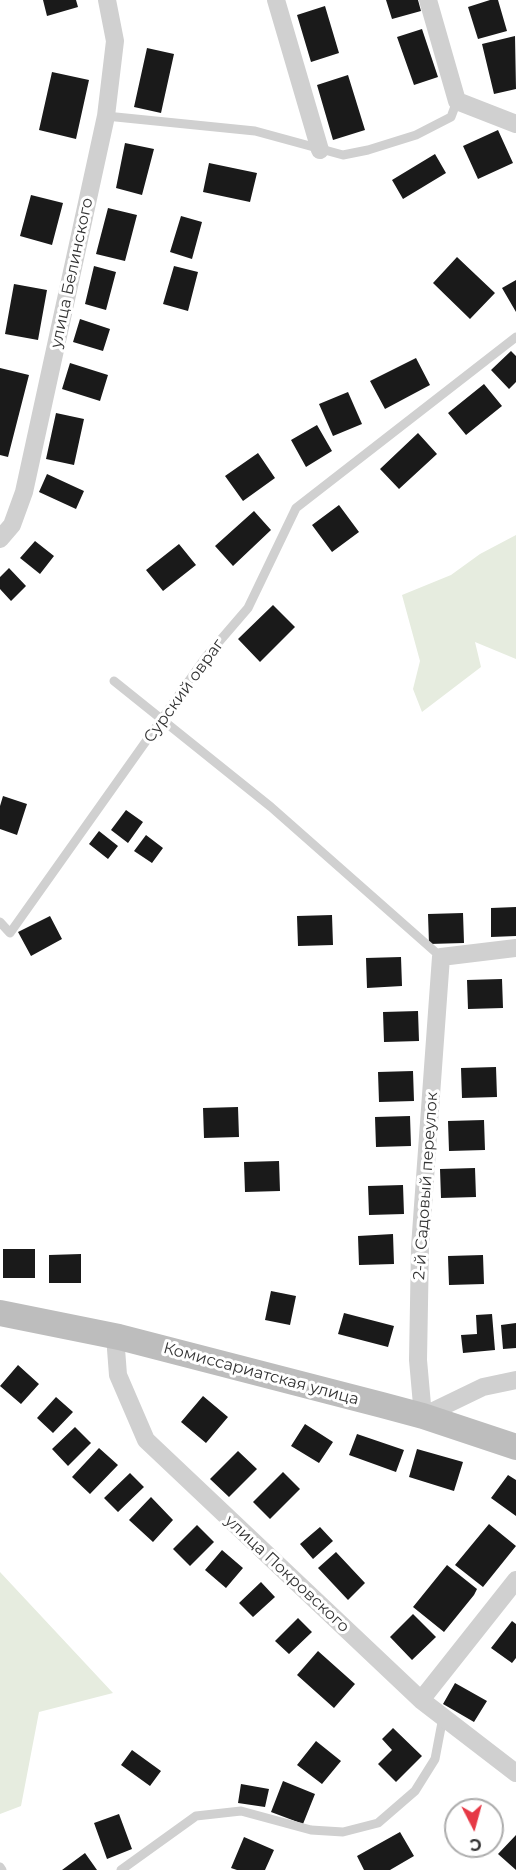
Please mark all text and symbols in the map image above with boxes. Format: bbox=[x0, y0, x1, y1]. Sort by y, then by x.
street label: улица Белинского bbox=[47, 196, 97, 350]
street label: Сурский овраг bbox=[140, 635, 228, 747]
street label: 2-й Садовый переулок bbox=[410, 1091, 442, 1281]
street label: Комиссариатская улица bbox=[161, 1339, 361, 1409]
street label: улица Покровского bbox=[221, 1511, 353, 1637]
north arrow bbox=[444, 1798, 504, 1858]
text: С bbox=[469, 1834, 482, 1854]

